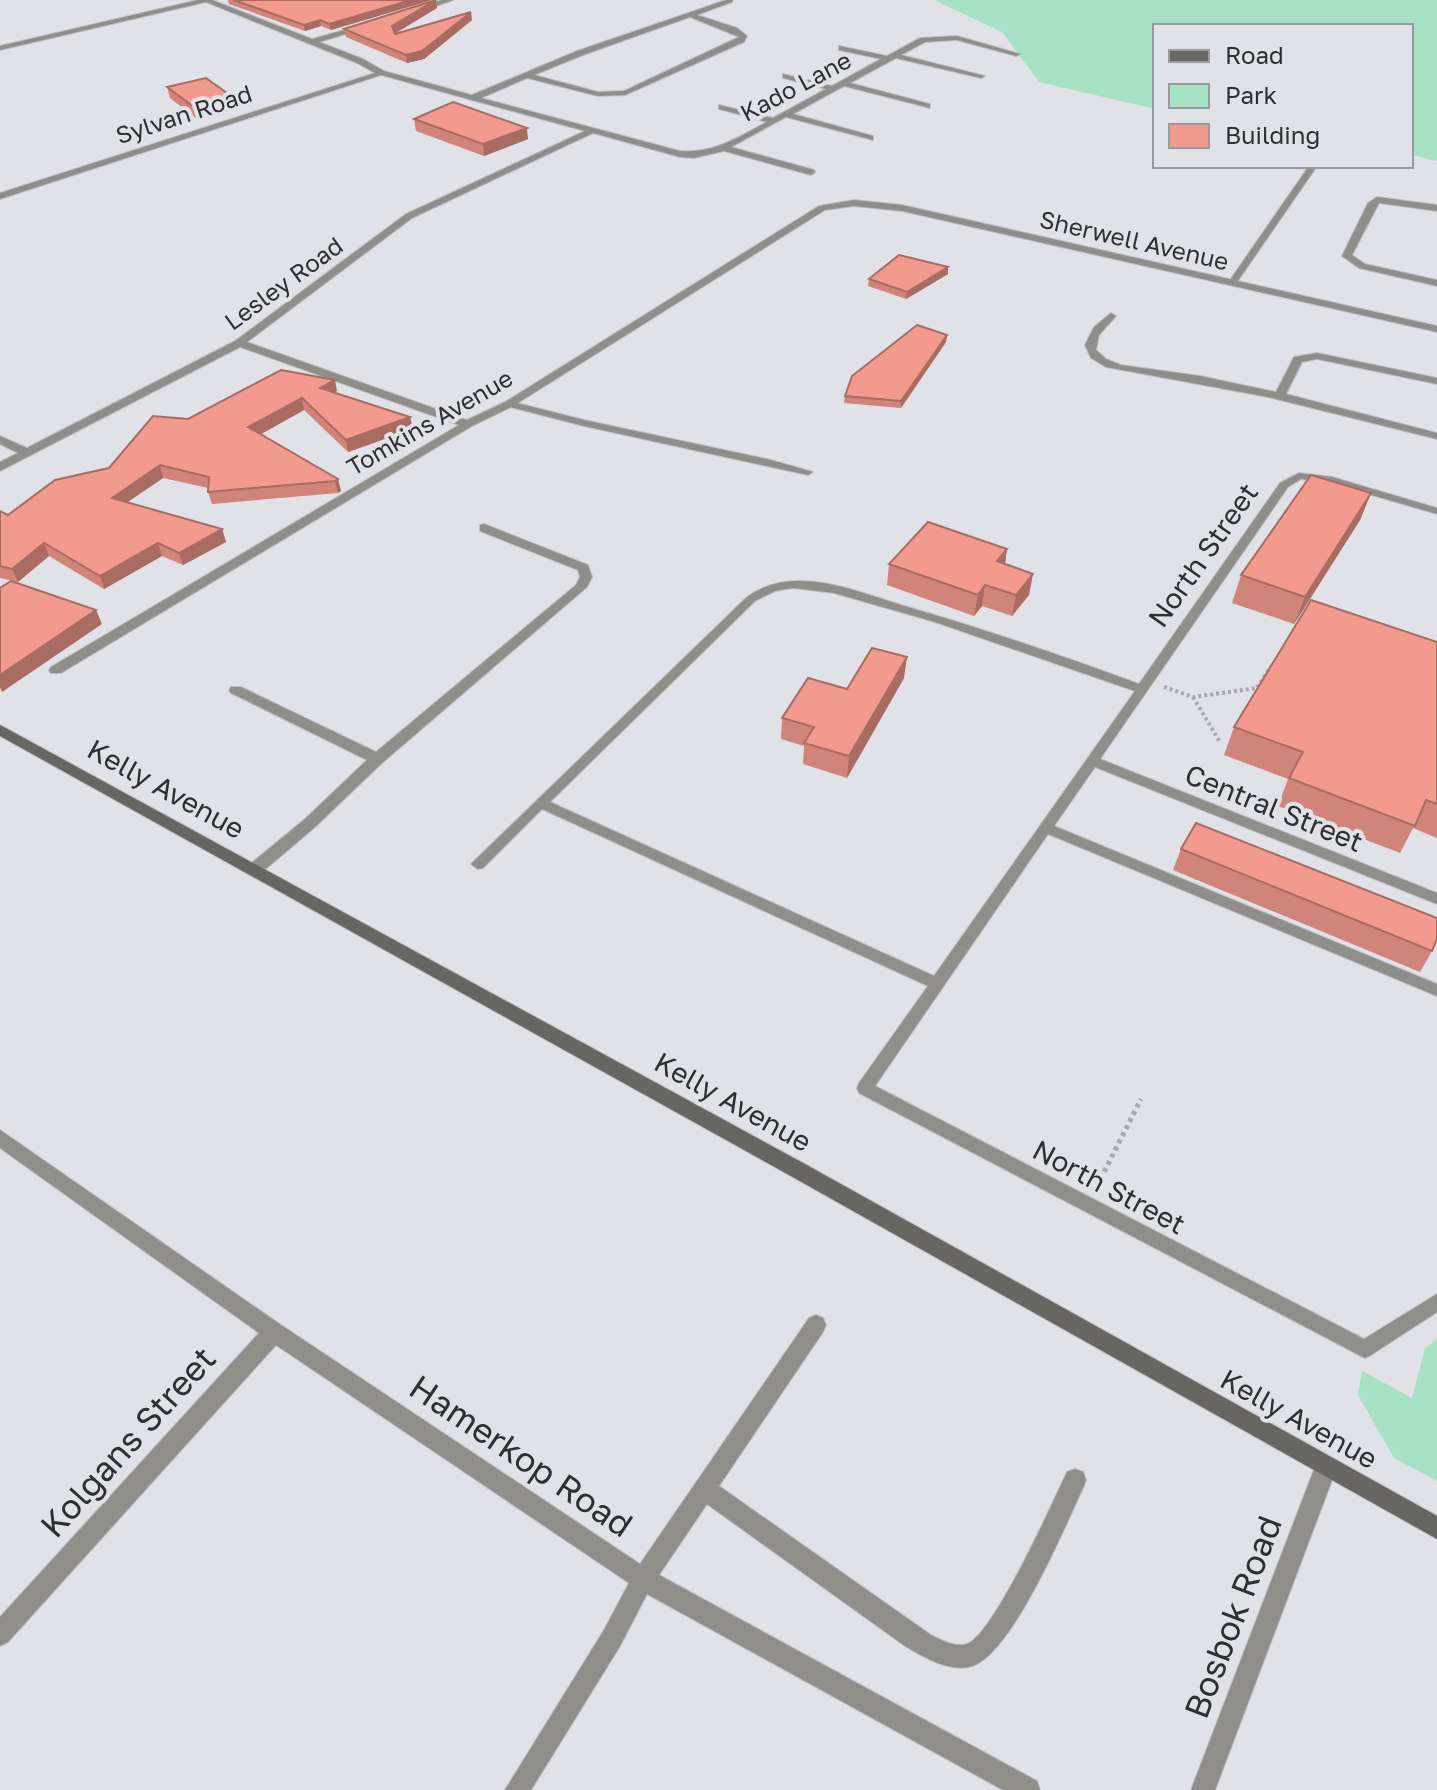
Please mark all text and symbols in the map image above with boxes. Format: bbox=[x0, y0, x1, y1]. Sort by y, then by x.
legend bbox=[1153, 24, 1413, 168]
text: Road bbox=[1225, 40, 1284, 69]
street label: Kado Lane bbox=[735, 44, 856, 127]
street label: Sylvan Road bbox=[112, 78, 255, 149]
text: Park bbox=[1225, 80, 1277, 109]
text: Building bbox=[1225, 120, 1320, 149]
street label: Sherwell Avenue bbox=[1037, 204, 1232, 275]
street label: Lesley Road bbox=[218, 230, 348, 335]
street label: Tomkins Avenue bbox=[341, 363, 517, 481]
street label: North Street bbox=[1141, 476, 1264, 633]
street label: Kelly Avenue bbox=[82, 732, 250, 845]
street label: Central Street bbox=[1181, 757, 1368, 858]
street label: Kelly Avenue bbox=[649, 1045, 817, 1158]
street label: North Street bbox=[1027, 1133, 1191, 1241]
street label: Kolgans Street bbox=[31, 1338, 223, 1545]
street label: Kelly Avenue bbox=[1215, 1362, 1383, 1475]
street label: Hamerkop Road bbox=[403, 1366, 640, 1544]
street label: Bosbok Road bbox=[1175, 1510, 1289, 1723]

